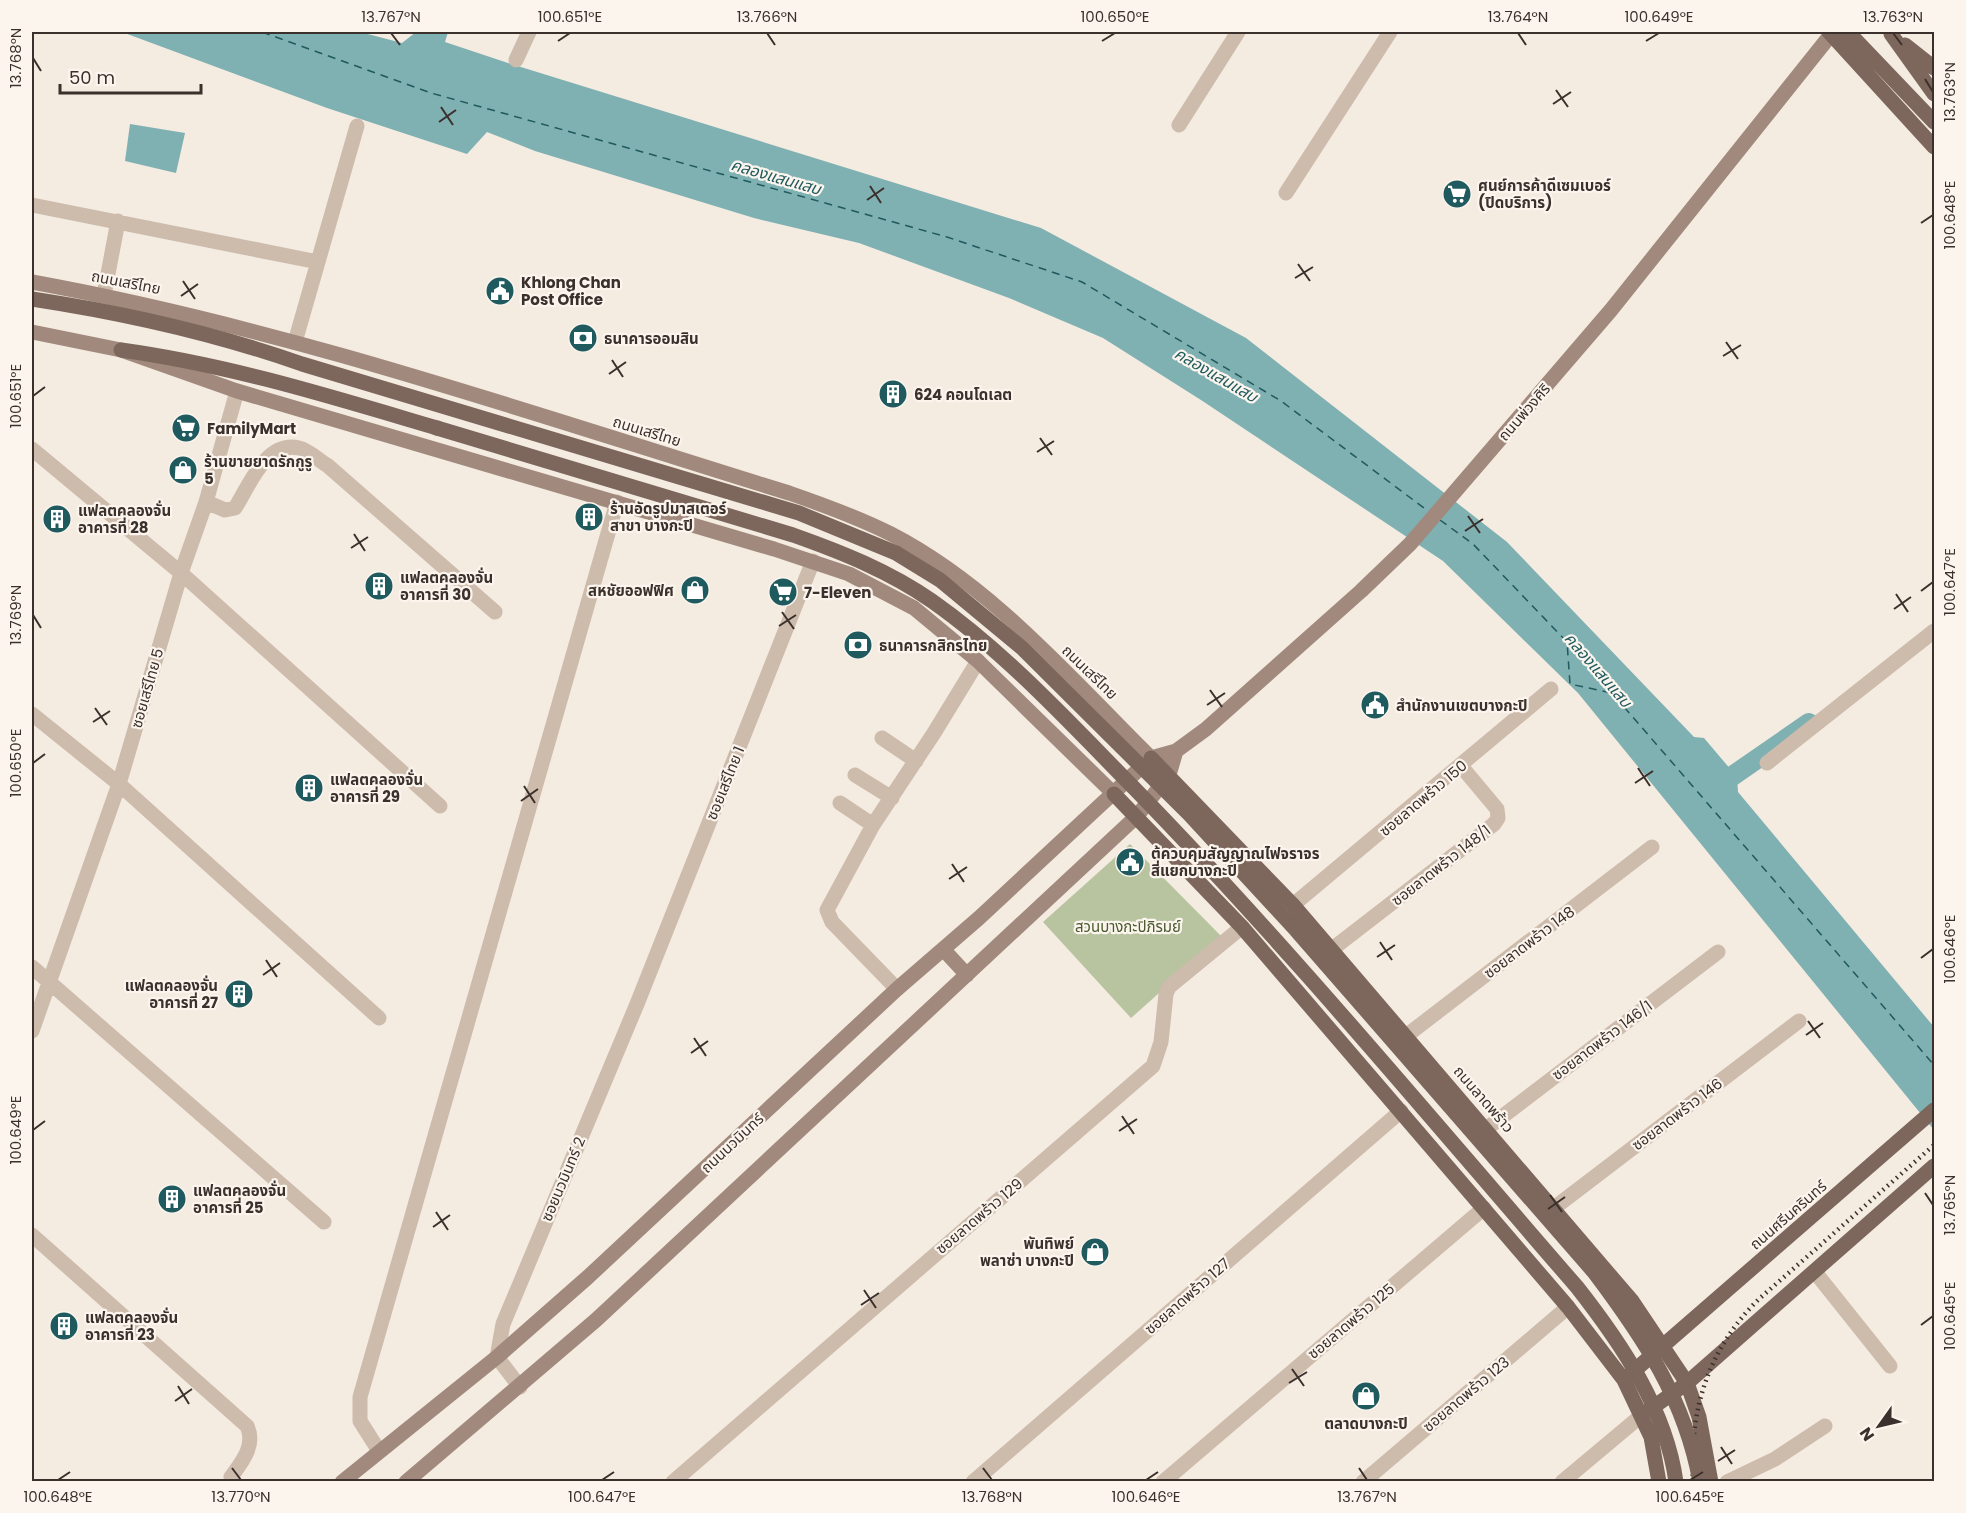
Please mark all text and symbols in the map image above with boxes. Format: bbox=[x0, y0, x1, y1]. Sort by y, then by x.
text: 13.767°N bbox=[361, 6, 421, 27]
text: 100.651°E bbox=[538, 6, 602, 27]
text: 13.766°N bbox=[737, 6, 797, 27]
text: 100.650°E bbox=[1080, 6, 1150, 27]
text: 13.764°N bbox=[1488, 6, 1548, 27]
text: 100.649°E bbox=[1624, 6, 1694, 27]
text: 13.763°N bbox=[1863, 6, 1923, 27]
text: 13.768°N bbox=[5, 28, 26, 88]
scale bar bbox=[60, 57, 201, 95]
text: 13.763°N bbox=[1939, 62, 1960, 122]
text: 50 m bbox=[69, 65, 115, 90]
water label: คลองแสนแสบ bbox=[728, 153, 825, 201]
place label: ศูนย์การค้าดีเซมเบอร์ (ปิดบริการ) bbox=[1478, 175, 1611, 213]
supermarket icon: ศูนย์การค้าดีเซมเบอร์ (ปิดบริการ) bbox=[1441, 178, 1473, 210]
text: 100.648°E bbox=[1939, 180, 1960, 250]
street label: ถนนเสรีไทย bbox=[90, 265, 162, 299]
place label: Khlong Chan Post Office bbox=[521, 272, 621, 310]
public building icon: Khlong Chan Post Office bbox=[484, 275, 516, 307]
bank icon: ธนาคารออมสิน bbox=[567, 322, 599, 354]
place label: ธนาคารออมสิน bbox=[604, 328, 699, 349]
water label: คลองแสนแสบ bbox=[1170, 342, 1263, 409]
text: 100.651°E bbox=[5, 364, 26, 428]
building icon: 624 คอนโดเลต bbox=[877, 378, 909, 410]
street label: ถนนพ่วงศิริ bbox=[1493, 379, 1555, 445]
place label: 624 คอนโดเลต bbox=[914, 384, 1012, 405]
street label: ถนนเสรีไทย bbox=[610, 411, 684, 451]
supermarket icon: FamilyMart bbox=[170, 412, 202, 444]
place label: FamilyMart bbox=[207, 418, 296, 439]
place label: ร้านขายยาดรักกูรู 5 bbox=[204, 451, 313, 489]
shop icon: ร้านขายยาดรักกูรู 5 bbox=[167, 454, 199, 486]
place label: ร้านอัดรูปมาสเตอร์ สาขา บางกะปิ bbox=[610, 498, 727, 536]
place label: แฟลตคลองจั่น อาคารที่ 28 bbox=[78, 500, 171, 538]
building icon: ร้านอัดรูปมาสเตอร์ สาขา บางกะปิ bbox=[573, 501, 605, 533]
building icon: แฟลตคลองจั่น อาคารที่ 28 bbox=[41, 503, 73, 535]
text: 100.647°E bbox=[1939, 548, 1960, 616]
place label: แฟลตคลองจั่น อาคารที่ 30 bbox=[400, 567, 493, 605]
building icon: แฟลตคลองจั่น อาคารที่ 30 bbox=[363, 570, 395, 602]
shop icon: สหชัยออฟฟิศ bbox=[679, 574, 711, 606]
supermarket icon: 7-Eleven bbox=[767, 576, 799, 608]
place label: สหชัยออฟฟิศ bbox=[588, 580, 674, 601]
place label: 7-Eleven bbox=[804, 582, 871, 603]
text: 13.769°N bbox=[5, 585, 26, 645]
water label: คลองแสนแสบ bbox=[1559, 628, 1638, 713]
bank icon: ธนาคารกสิกรไทย bbox=[842, 629, 874, 661]
place label: ธนาคารกสิกรไทย bbox=[879, 635, 987, 656]
street label: ถนนเสรีไทย bbox=[1057, 640, 1123, 704]
street label: ซอยเสรีไทย 5 bbox=[126, 646, 168, 730]
public building icon: สำนักงานเขตบางกะปิ bbox=[1359, 689, 1391, 721]
place label: สำนักงานเขตบางกะปิ bbox=[1396, 695, 1528, 716]
text: 100.650°E bbox=[5, 728, 26, 798]
street label: ซอยเสรีไทย 1 bbox=[701, 743, 749, 823]
street label: ซอยลาดพร้าว 150 bbox=[1375, 755, 1471, 841]
place label: แฟลตคลองจั่น อาคารที่ 29 bbox=[330, 769, 423, 807]
building icon: แฟลตคลองจั่น อาคารที่ 29 bbox=[293, 772, 325, 804]
street label: ซอยลาดพร้าว 148/1 bbox=[1387, 820, 1495, 910]
place label: ตู้ควบคุมสัญญาณไฟจราจร สี่แยกบางกะปิ bbox=[1151, 843, 1320, 881]
public building icon: ตู้ควบคุมสัญญาณไฟจราจร สี่แยกบางกะปิ bbox=[1114, 846, 1146, 878]
street label: ซอยลาดพร้าว 148 bbox=[1479, 901, 1579, 983]
text: 100.646°E bbox=[1939, 914, 1960, 984]
park label: สวนบางกะปิภิรมย์ bbox=[1075, 916, 1181, 937]
place label: แฟลตคลองจั่น อาคารที่ 27 bbox=[125, 975, 218, 1013]
building icon: แฟลตคลองจั่น อาคารที่ 27 bbox=[223, 978, 255, 1010]
street label: ซอยลาดพร้าว 146/1 bbox=[1547, 995, 1657, 1085]
street label: ถนนลาดพร้าว bbox=[1449, 1061, 1519, 1137]
street label: ซอยลาดพร้าว 146 bbox=[1627, 1073, 1727, 1155]
text: 100.649°E bbox=[5, 1095, 26, 1165]
street label: ถนนนวมินทร์ bbox=[696, 1108, 769, 1178]
street label: ซอยนวมินทร์ 2 bbox=[536, 1134, 590, 1224]
street label: ซอยลาดพร้าว 129 bbox=[931, 1173, 1027, 1259]
street label: ถนนศรีนครินทร์ bbox=[1745, 1175, 1831, 1254]
text: 13.765°N bbox=[1939, 1175, 1960, 1235]
place label: แฟลตคลองจั่น อาคารที่ 25 bbox=[193, 1180, 286, 1218]
building icon: แฟลตคลองจั่น อาคารที่ 25 bbox=[156, 1183, 188, 1215]
place label: พันทิพย์ พลาซ่า บางกะปิ bbox=[980, 1233, 1074, 1271]
shop icon: พันทิพย์ พลาซ่า บางกะปิ bbox=[1079, 1236, 1111, 1268]
street label: ซอยลาดพร้าว 127 bbox=[1140, 1253, 1234, 1339]
street label: ซอยลาดพร้าว 125 bbox=[1303, 1278, 1399, 1364]
text: 100.645°E bbox=[1939, 1281, 1960, 1351]
place label: แฟลตคลองจั่น อาคารที่ 23 bbox=[85, 1307, 178, 1345]
building icon: แฟลตคลองจั่น อาคารที่ 23 bbox=[48, 1310, 80, 1342]
street label: ซอยลาดพร้าว 123 bbox=[1418, 1351, 1514, 1437]
shop icon: ตลาดบางกะปิ bbox=[1350, 1380, 1382, 1412]
north arrow bbox=[1849, 1396, 1909, 1456]
place label: ตลาดบางกะปิ bbox=[1324, 1413, 1408, 1434]
text: N bbox=[1854, 1423, 1880, 1446]
text: 100.648°E bbox=[23, 1486, 93, 1507]
text: 13.770°N bbox=[211, 1486, 271, 1507]
text: 100.647°E bbox=[568, 1486, 636, 1507]
text: 13.768°N bbox=[962, 1486, 1022, 1507]
text: 100.646°E bbox=[1111, 1486, 1181, 1507]
text: 13.767°N bbox=[1337, 1486, 1397, 1507]
text: 100.645°E bbox=[1655, 1486, 1725, 1507]

